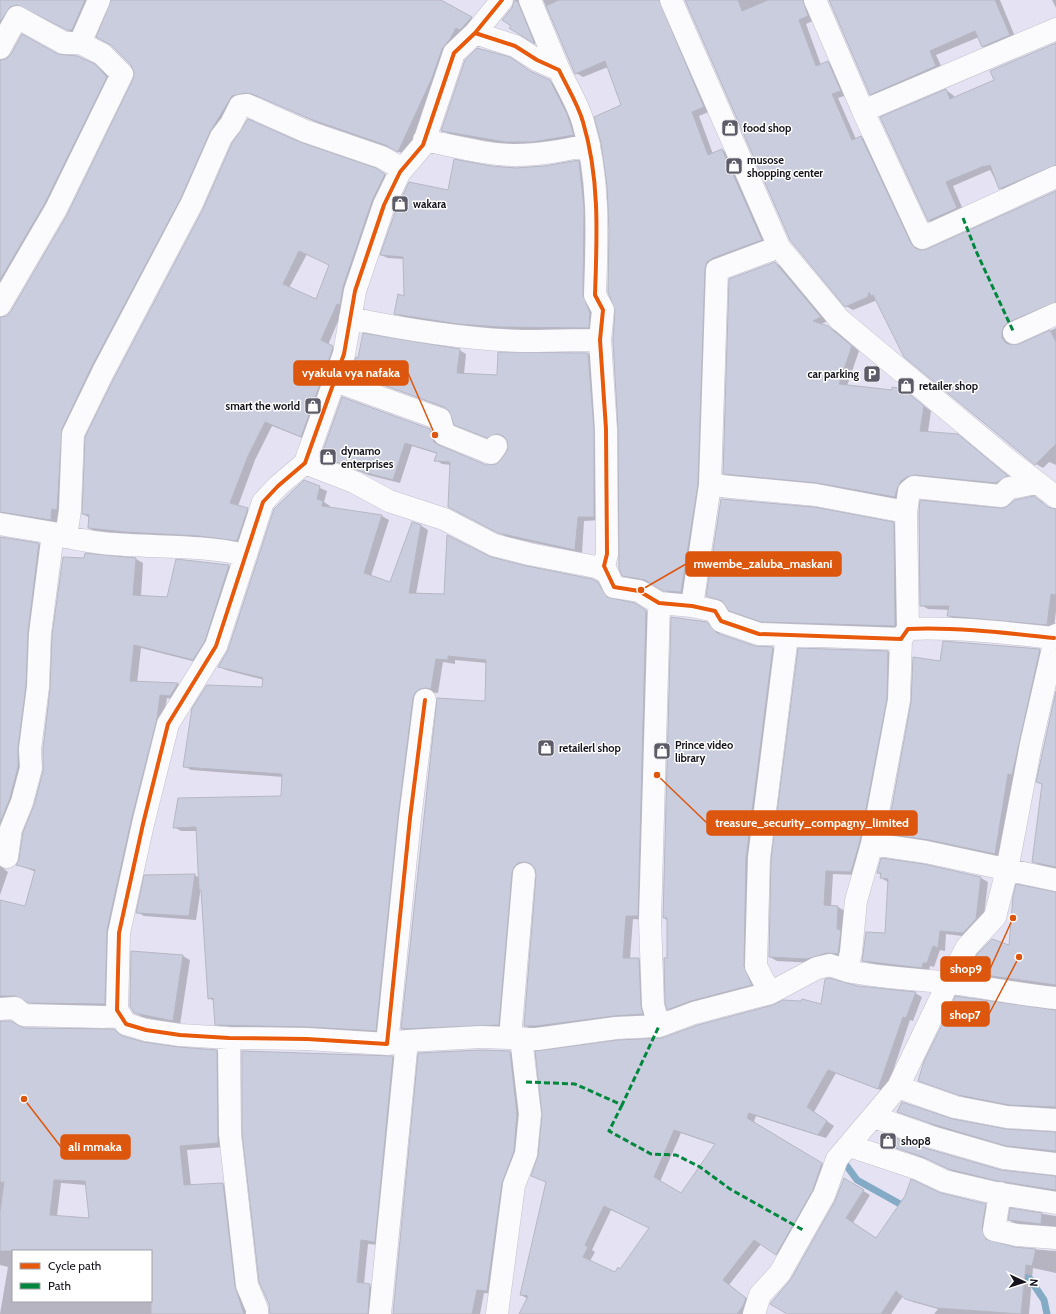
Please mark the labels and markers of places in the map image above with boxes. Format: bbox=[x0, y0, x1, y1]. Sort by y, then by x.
shop icon: food shop bbox=[720, 118, 740, 138]
place label: food shop bbox=[743, 121, 791, 135]
place label: musose shopping center bbox=[747, 153, 823, 180]
shop icon: musose shopping center bbox=[724, 156, 744, 176]
shop icon: wakara bbox=[390, 194, 410, 214]
place label: wakara bbox=[413, 197, 447, 211]
callout: vyakula vya nafaka bbox=[294, 361, 408, 385]
parking icon: car parking bbox=[862, 364, 882, 384]
place label: car parking bbox=[807, 367, 859, 381]
shop icon: retailer shop bbox=[896, 376, 916, 396]
place label: retailer shop bbox=[919, 379, 978, 393]
shop icon: smart the world bbox=[303, 396, 323, 416]
place label: smart the world bbox=[225, 399, 300, 413]
place label: dynamo enterprises bbox=[341, 444, 394, 471]
shop icon: dynamo enterprises bbox=[318, 447, 338, 467]
callout: mwembe_zaluba_maskani bbox=[686, 552, 841, 576]
shop icon: retailerl shop bbox=[536, 738, 556, 758]
place label: Prince video library bbox=[675, 738, 733, 765]
place label: retailerl shop bbox=[559, 741, 621, 755]
shop icon: Prince video library bbox=[652, 741, 672, 761]
callout: treasure_security_compagny_limited bbox=[707, 811, 917, 835]
callout: shop9 bbox=[941, 957, 990, 981]
callout: shop7 bbox=[942, 1002, 989, 1026]
shop icon: shop8 bbox=[878, 1131, 898, 1151]
place label: shop8 bbox=[901, 1134, 931, 1148]
callout: ali mmaka bbox=[61, 1135, 130, 1159]

